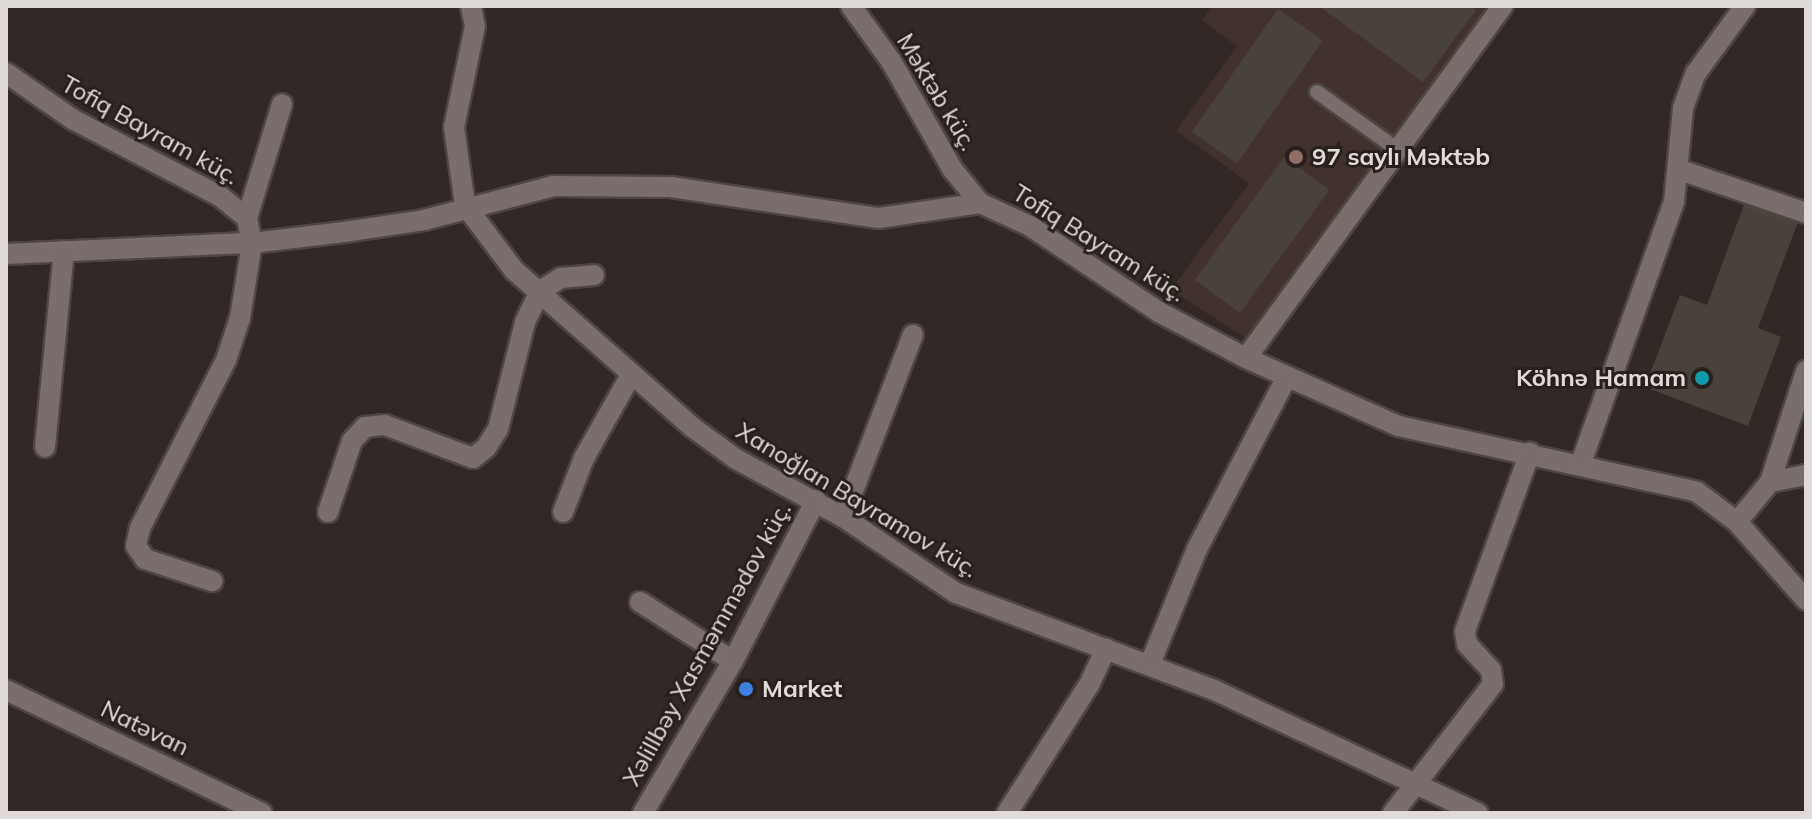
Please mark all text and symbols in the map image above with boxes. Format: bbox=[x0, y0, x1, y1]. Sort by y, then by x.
street label: Məktəb küç. bbox=[891, 28, 983, 156]
street label: Tofiq Bayram küç. bbox=[56, 69, 244, 191]
place label: 97 saylı Məktəb bbox=[1312, 143, 1490, 171]
marker: 97 saylı Məktəb bbox=[1287, 148, 1305, 166]
street label: Tofiq Bayram küç. bbox=[1007, 178, 1191, 308]
place label: Köhnə Hamam bbox=[1516, 364, 1686, 392]
marker: Köhnə Hamam bbox=[1693, 369, 1711, 387]
street label: Xanoğlan Bayramov küç. bbox=[731, 416, 983, 584]
street label: Xəlillbəy Xasməmmədov küç. bbox=[617, 497, 797, 791]
place label: Market bbox=[762, 675, 842, 703]
marker: Market bbox=[737, 680, 755, 698]
street label: Natəvan bbox=[96, 694, 194, 762]

